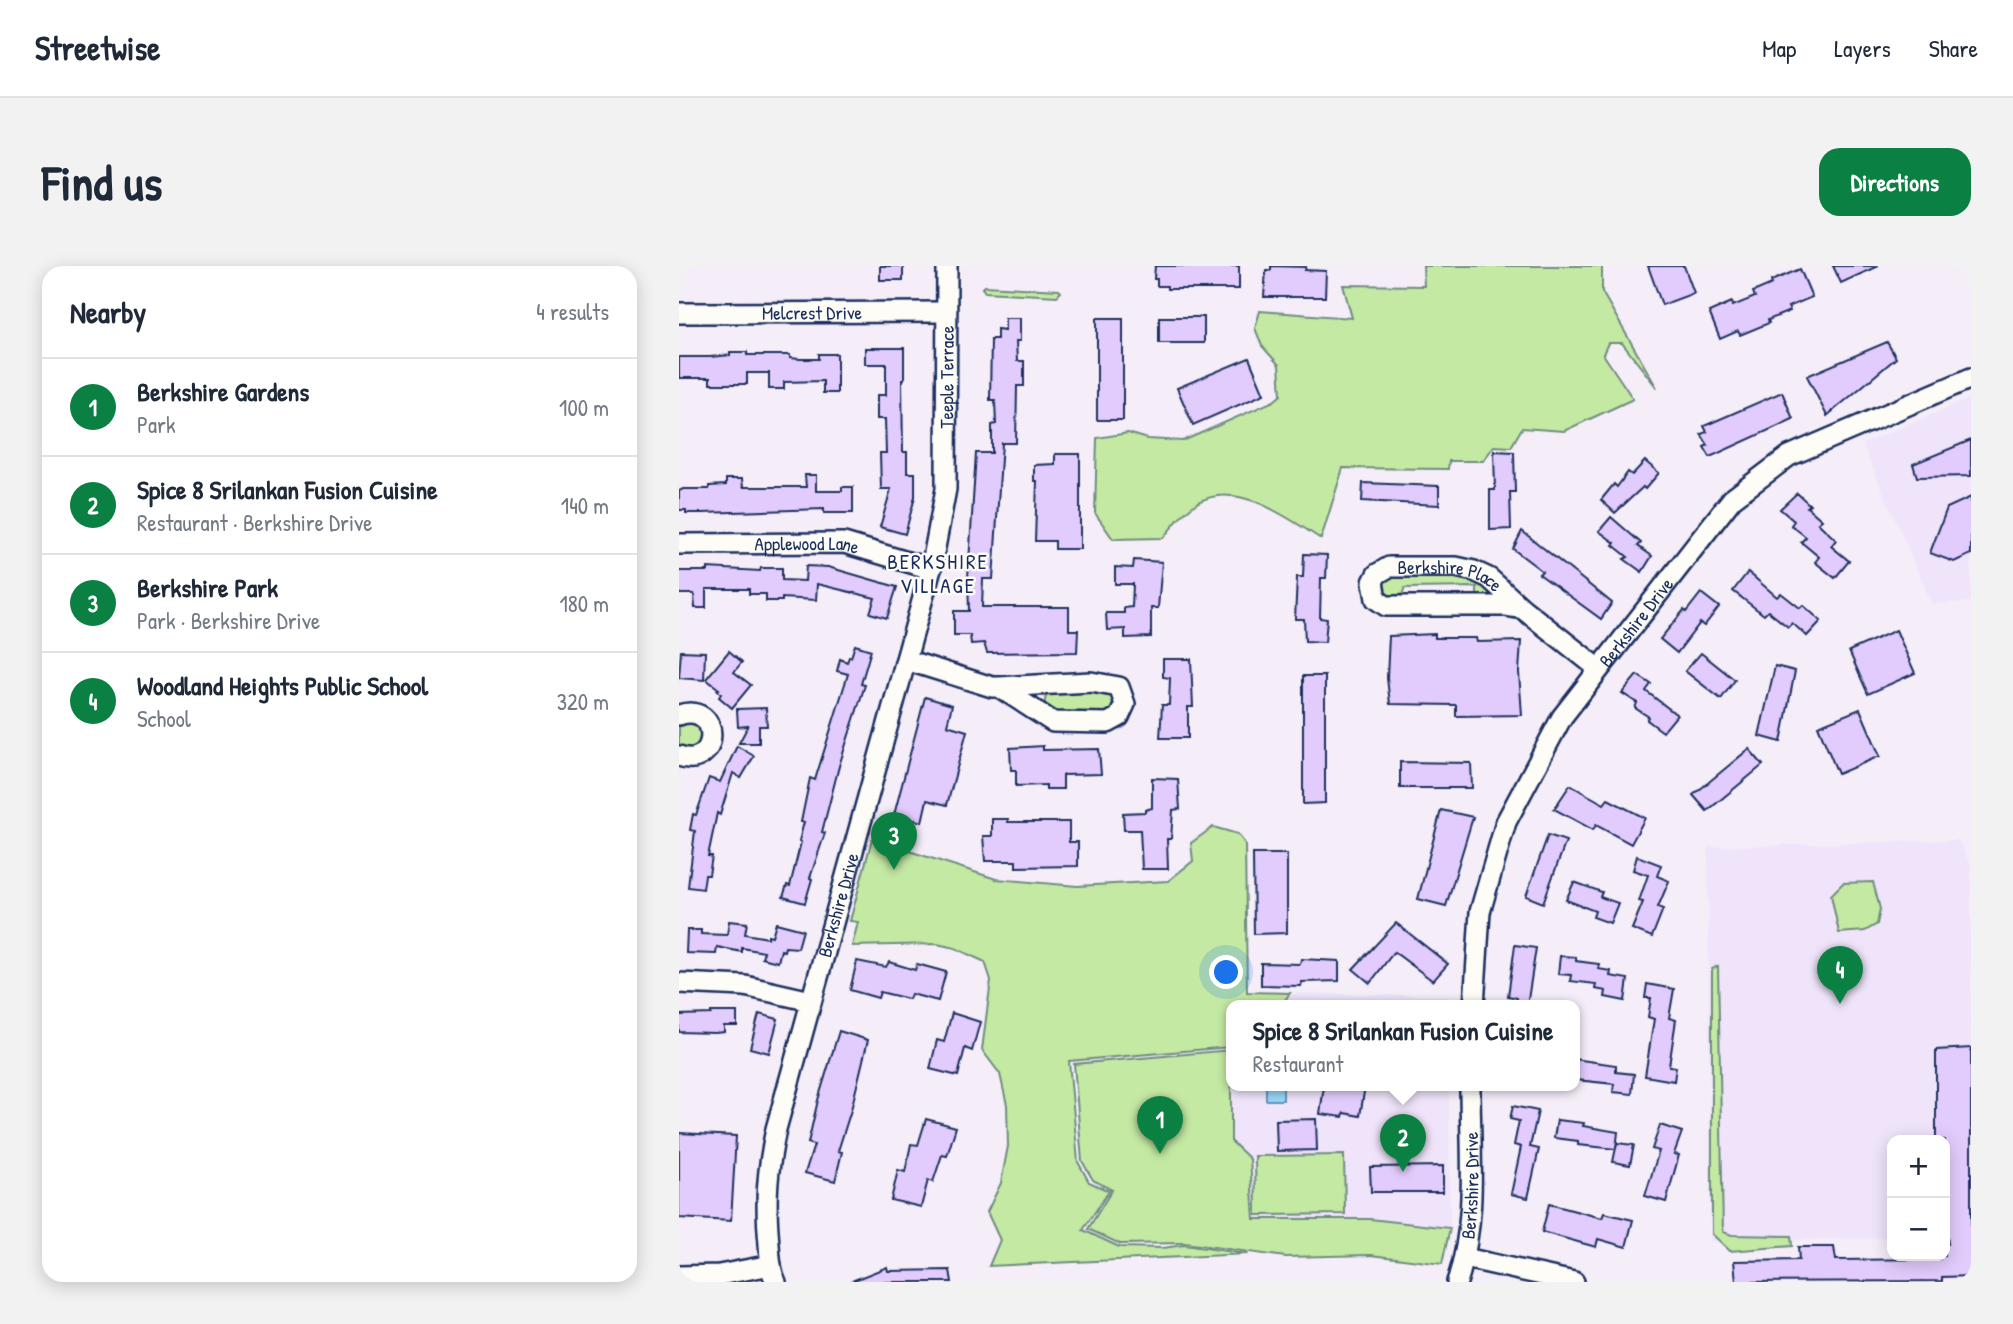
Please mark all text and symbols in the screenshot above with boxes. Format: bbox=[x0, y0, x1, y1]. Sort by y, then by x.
text: Streetwise bbox=[35, 26, 160, 70]
text: Map bbox=[1762, 32, 1796, 64]
text: Layers bbox=[1834, 32, 1891, 64]
text: Share bbox=[1929, 32, 1978, 64]
button: Directions bbox=[1819, 148, 1971, 216]
text: Find us bbox=[42, 149, 162, 215]
text: Nearby bbox=[70, 292, 146, 332]
text: 4 results bbox=[536, 296, 609, 327]
street label: Melcrest Drive bbox=[762, 299, 863, 326]
street label: Teeple Terrace bbox=[933, 325, 960, 428]
text: Berkshire Gardens bbox=[137, 374, 309, 409]
text: 1 bbox=[89, 392, 97, 423]
text: 100 m bbox=[559, 392, 609, 423]
text: Park bbox=[137, 409, 175, 440]
text: Spice 8 Srilankan Fusion Cuisine bbox=[137, 472, 437, 507]
text: 2 bbox=[88, 490, 98, 521]
text: 140 m bbox=[561, 490, 609, 521]
text: Restaurant · Berkshire Drive bbox=[137, 507, 372, 538]
street label: Applewood Lane bbox=[755, 530, 863, 560]
district label: BERKSHIRE VILLAGE bbox=[887, 547, 989, 600]
street label: Berkshire Place bbox=[1398, 554, 1509, 598]
text: Berkshire Park bbox=[137, 570, 278, 605]
street label: Berkshire Drive bbox=[1593, 572, 1679, 672]
text: 3 bbox=[88, 588, 98, 619]
text: 180 m bbox=[559, 588, 609, 619]
text: Park · Berkshire Drive bbox=[137, 605, 320, 636]
text: Woodland Heights Public School bbox=[137, 668, 428, 703]
text: 4 bbox=[89, 686, 97, 717]
text: 320 m bbox=[557, 686, 609, 717]
text: School bbox=[137, 703, 191, 734]
pin: 3 bbox=[871, 812, 917, 870]
street label: Berkshire Drive bbox=[811, 850, 865, 960]
pin: 4 bbox=[1817, 946, 1863, 1004]
your location bbox=[1209, 955, 1243, 989]
popup bbox=[1226, 1000, 1580, 1091]
text: Spice 8 Srilankan Fusion Cuisine bbox=[1253, 1013, 1553, 1048]
text: Restaurant bbox=[1253, 1048, 1344, 1079]
pin: 1 bbox=[1137, 1096, 1183, 1154]
pin: 2 bbox=[1380, 1114, 1426, 1172]
street label: Berkshire Drive bbox=[1454, 1131, 1485, 1241]
map controls bbox=[1887, 1135, 1950, 1261]
button: + bbox=[1887, 1135, 1950, 1198]
button: − bbox=[1887, 1198, 1950, 1261]

